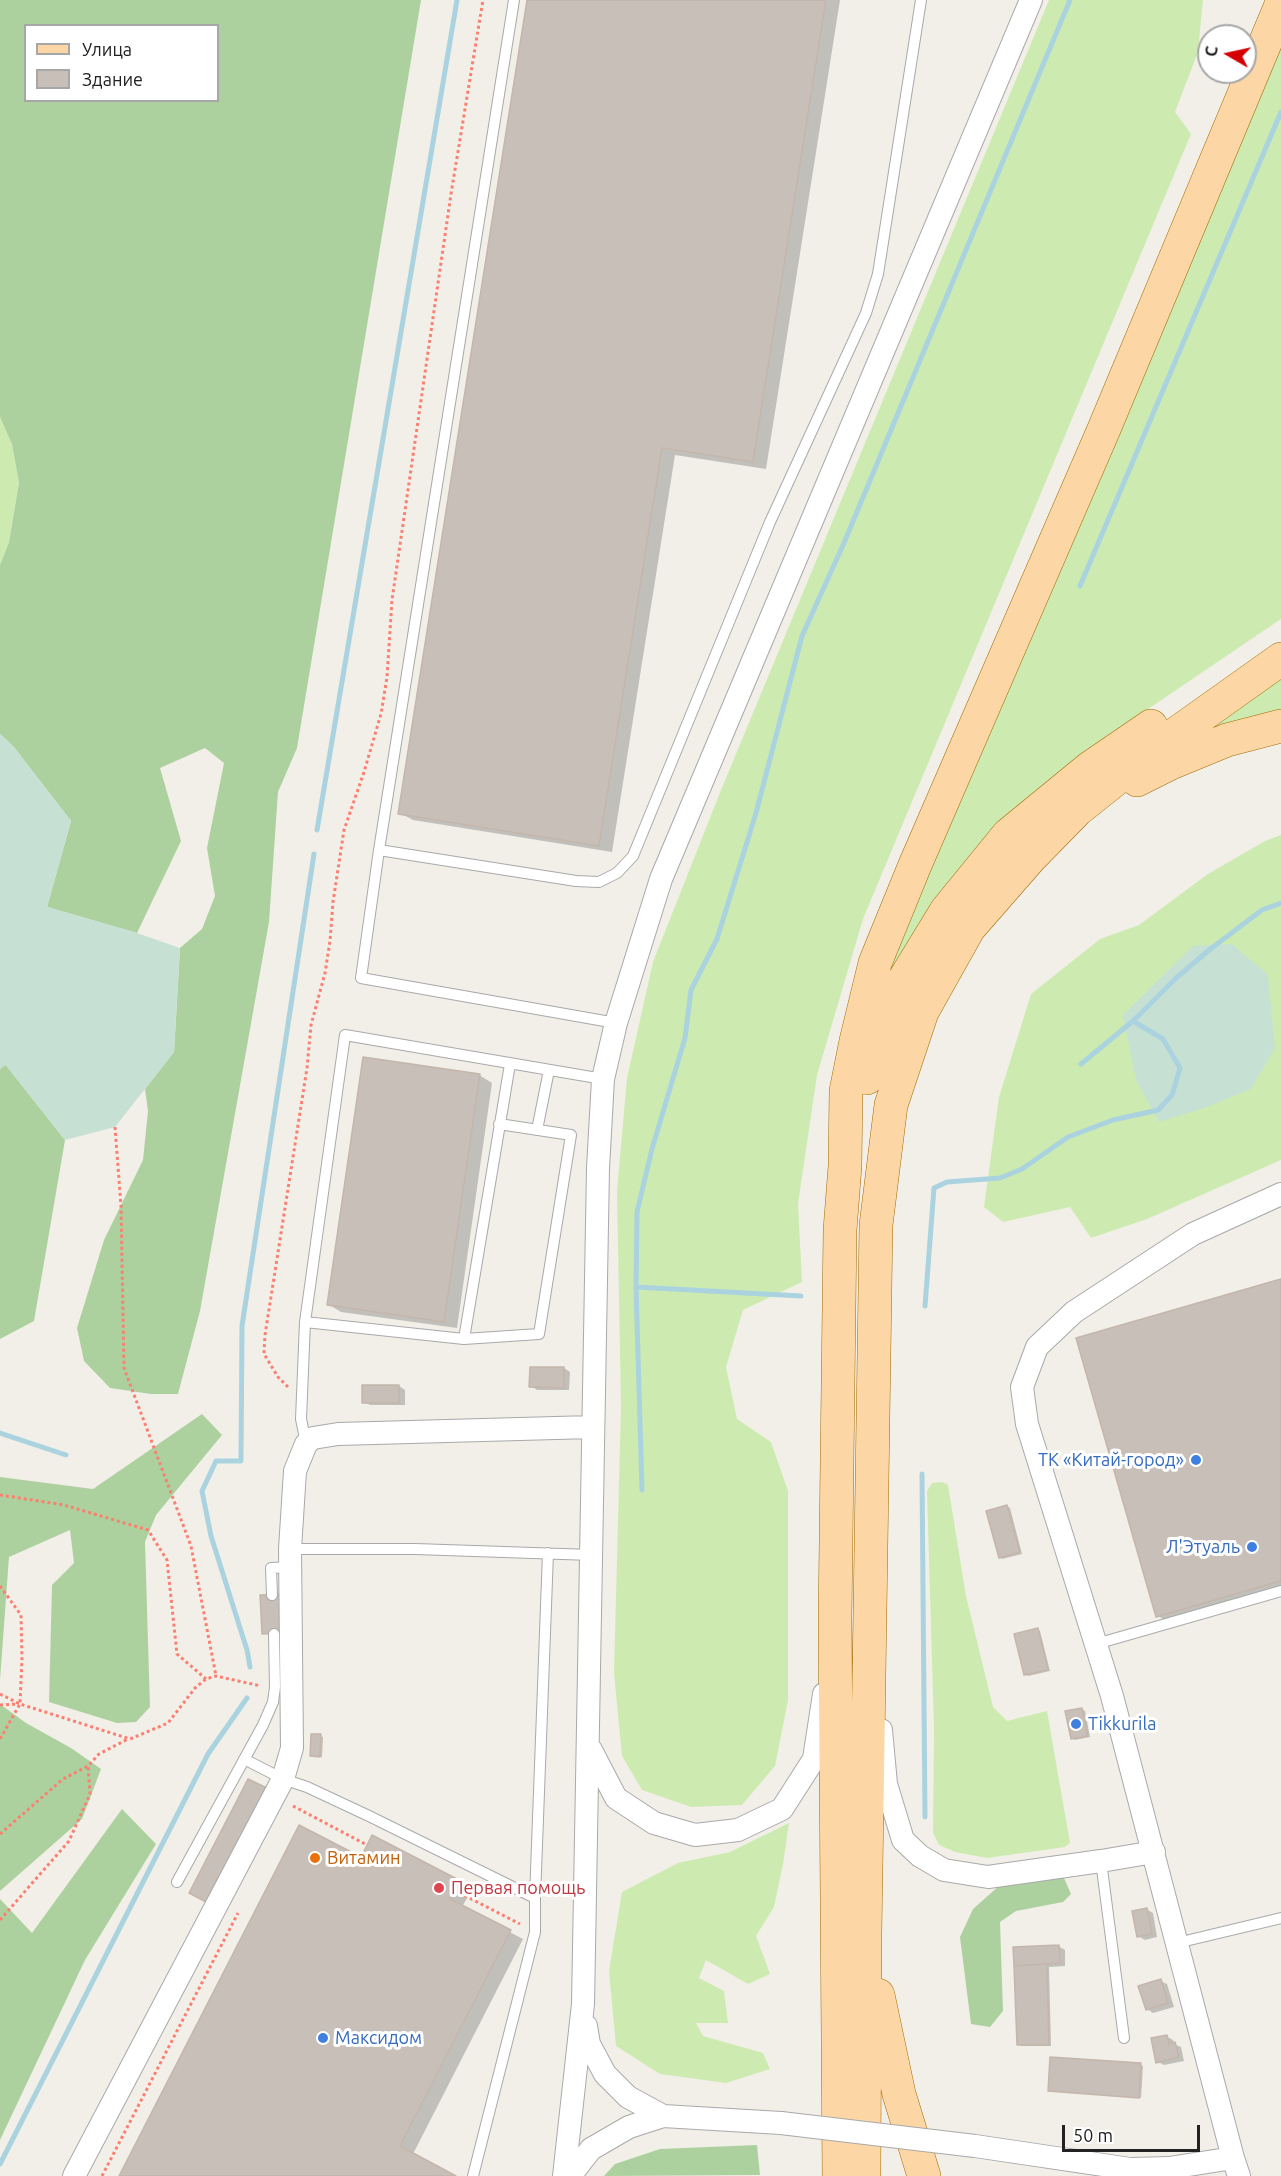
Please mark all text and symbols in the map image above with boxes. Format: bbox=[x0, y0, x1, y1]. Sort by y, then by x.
legend bbox=[24, 24, 219, 102]
north arrow bbox=[1197, 24, 1257, 84]
text: Улица bbox=[82, 39, 132, 59]
text: С bbox=[1202, 45, 1221, 58]
text: Здание bbox=[82, 69, 143, 89]
place label: ТК «Китай-город» bbox=[1038, 1449, 1184, 1471]
marker: ТК «Китай-город» bbox=[1189, 1453, 1203, 1467]
place label: Л'Этуаль bbox=[1166, 1536, 1240, 1558]
marker: Л'Этуаль bbox=[1245, 1540, 1259, 1554]
place label: Tikkurila bbox=[1088, 1713, 1156, 1735]
marker: Tikkurila bbox=[1069, 1717, 1083, 1731]
place label: Витамин bbox=[327, 1847, 401, 1869]
marker: Витамин bbox=[308, 1851, 322, 1865]
place label: Первая помощь bbox=[451, 1877, 585, 1899]
marker: Первая помощь bbox=[432, 1881, 446, 1895]
place label: Максидом bbox=[335, 2027, 422, 2049]
marker: Максидом bbox=[316, 2031, 330, 2045]
scale bar bbox=[1065, 2113, 1203, 2151]
text: 50 m bbox=[1073, 2125, 1113, 2145]

